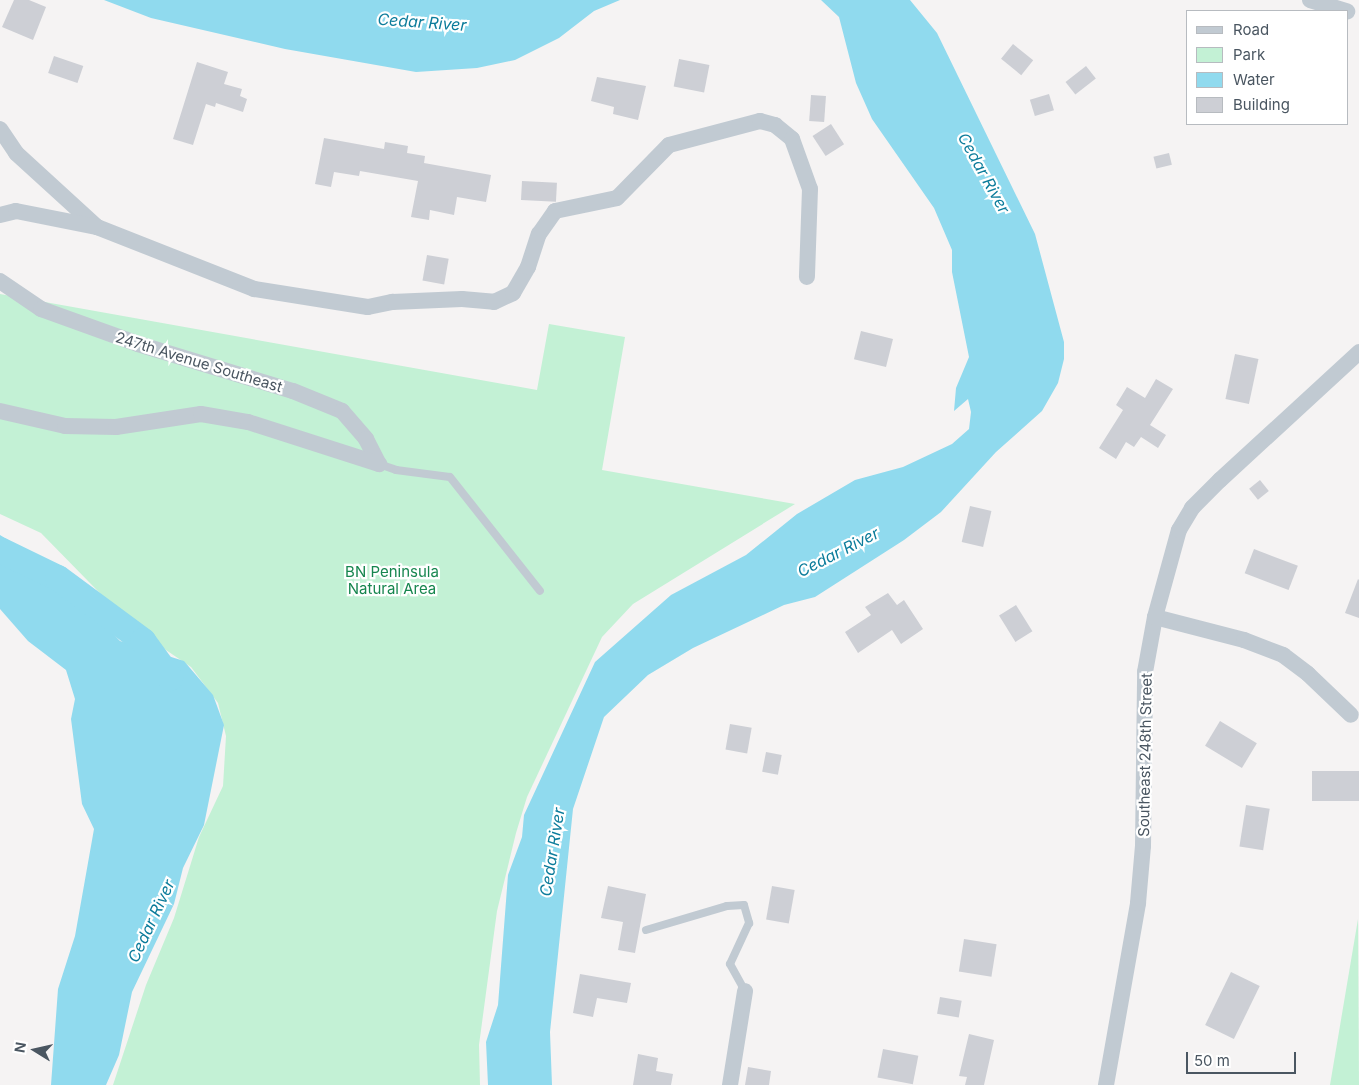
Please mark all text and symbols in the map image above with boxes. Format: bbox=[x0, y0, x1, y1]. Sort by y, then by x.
water label: Cedar River bbox=[377, 9, 467, 35]
legend bbox=[1186, 10, 1349, 125]
text: Road bbox=[1233, 20, 1269, 39]
text: Park bbox=[1233, 45, 1265, 64]
text: Water bbox=[1233, 70, 1275, 89]
text: Building bbox=[1233, 95, 1290, 114]
water label: Cedar River bbox=[954, 129, 1014, 217]
street label: 247th Avenue Southeast bbox=[113, 328, 285, 396]
water label: Cedar River bbox=[794, 523, 882, 581]
park label: BN Peninsula Natural Area bbox=[345, 562, 439, 597]
street label: Southeast 248th Street bbox=[1135, 673, 1155, 837]
water label: Cedar River bbox=[536, 806, 568, 898]
water label: Cedar River bbox=[123, 877, 179, 965]
north arrow bbox=[10, 1025, 60, 1075]
text: N bbox=[10, 1041, 29, 1054]
scale bar bbox=[1189, 1042, 1299, 1074]
text: 50 m bbox=[1194, 1051, 1230, 1070]

